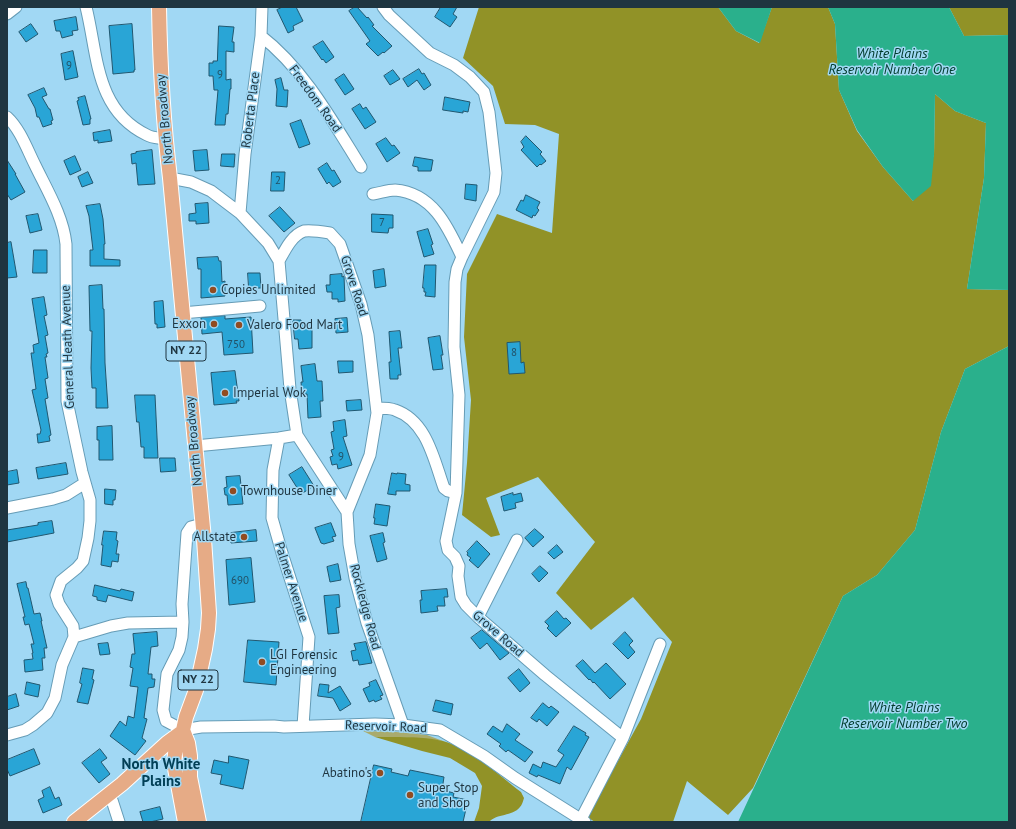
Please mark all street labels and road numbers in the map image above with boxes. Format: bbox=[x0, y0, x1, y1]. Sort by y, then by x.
street label: Freedom Road bbox=[285, 62, 345, 136]
street label: Roberta Place bbox=[239, 71, 263, 149]
street label: North Broadway bbox=[153, 73, 177, 165]
street label: Grove Road bbox=[337, 254, 371, 318]
street label: General Heath Avenue bbox=[58, 285, 78, 409]
road number: NY 22 bbox=[166, 341, 206, 361]
street label: North Broadway bbox=[182, 395, 206, 487]
street label: Palmer Avenue bbox=[271, 540, 311, 624]
street label: Rockledge Road bbox=[346, 562, 384, 652]
street label: Grove Road bbox=[469, 607, 527, 661]
road number: NY 22 bbox=[178, 670, 218, 690]
street label: Reservoir Road bbox=[345, 718, 427, 736]

